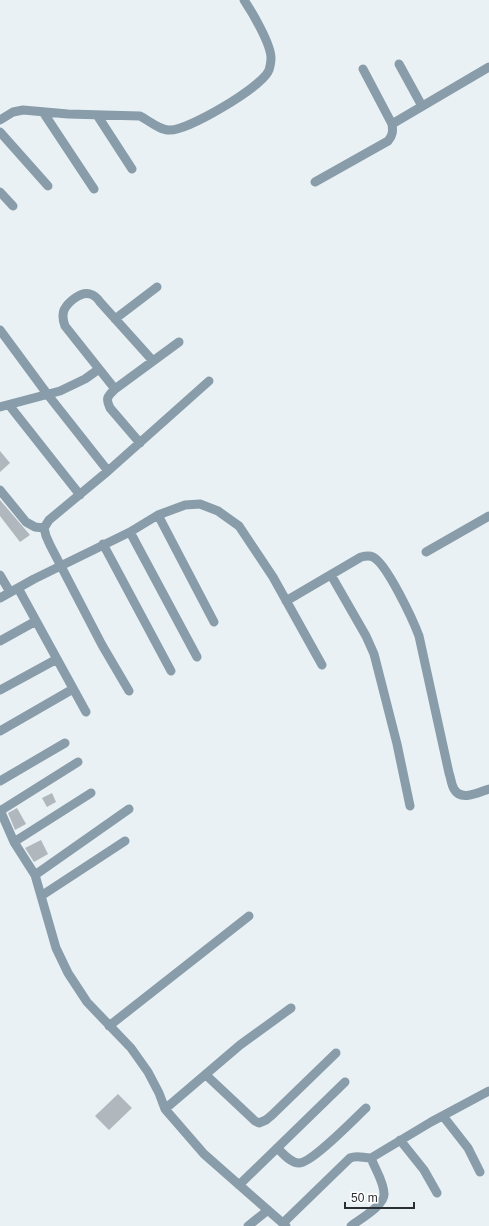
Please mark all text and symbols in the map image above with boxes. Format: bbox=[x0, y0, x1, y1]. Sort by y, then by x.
scale bar bbox=[345, 1184, 414, 1210]
text: 50 m bbox=[351, 1191, 378, 1205]

